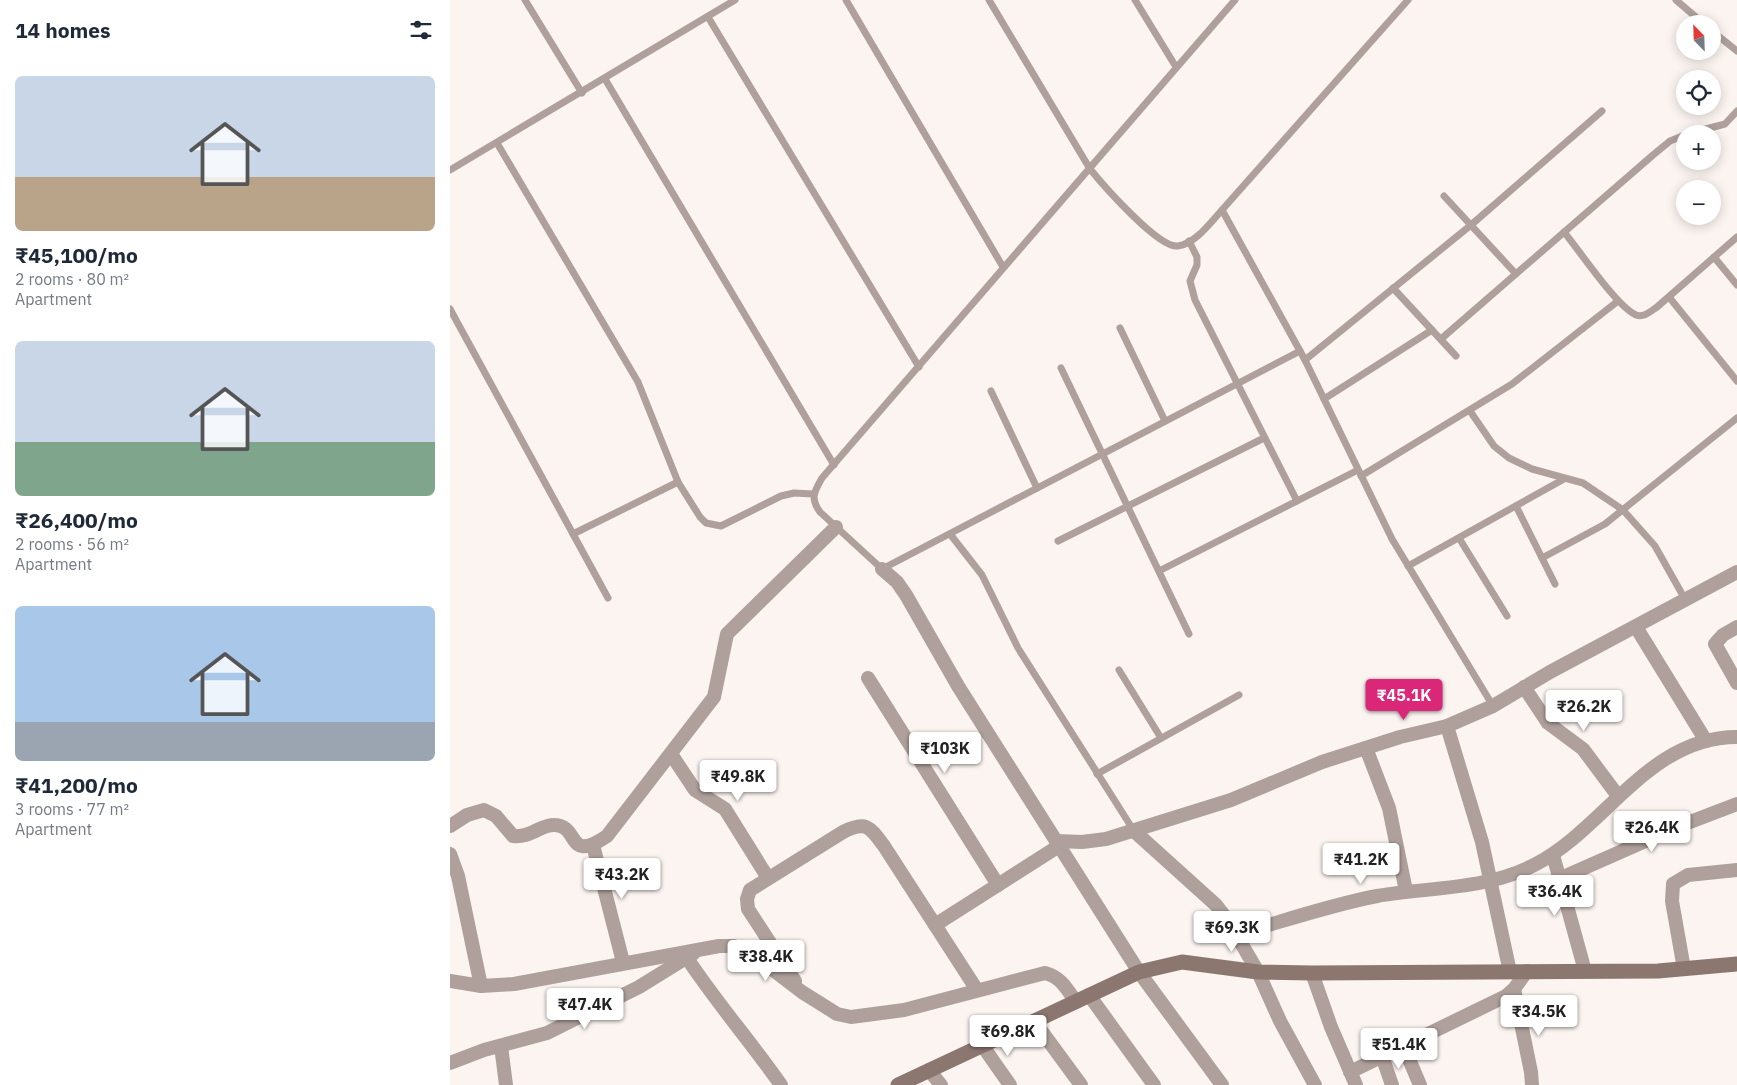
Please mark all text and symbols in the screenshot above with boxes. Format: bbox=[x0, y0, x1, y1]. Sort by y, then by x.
north arrow bbox=[1676, 15, 1721, 60]
map controls bbox=[1676, 15, 1721, 225]
text: 14 homes bbox=[15, 16, 111, 44]
icon: filters bbox=[407, 16, 435, 44]
button: locate bbox=[1676, 70, 1721, 115]
icon: home bbox=[180, 109, 270, 199]
button: + bbox=[1676, 125, 1721, 170]
button: − bbox=[1676, 180, 1721, 225]
text: ₹45,100/mo bbox=[15, 241, 138, 269]
text: 2 rooms · 80 m² bbox=[15, 269, 129, 289]
text: Apartment bbox=[15, 289, 92, 309]
icon: home bbox=[180, 374, 270, 464]
text: ₹26,400/mo bbox=[15, 506, 138, 534]
text: 2 rooms · 56 m² bbox=[15, 534, 129, 554]
text: Apartment bbox=[15, 554, 92, 574]
icon: home bbox=[180, 639, 270, 729]
pin: ₹45.1K bbox=[1363, 678, 1445, 721]
text: ₹45.1K bbox=[1377, 685, 1431, 705]
pin: ₹26.2K bbox=[1543, 690, 1625, 732]
text: ₹26.2K bbox=[1557, 696, 1611, 716]
pin: ₹103K bbox=[910, 732, 980, 774]
text: ₹103K bbox=[920, 738, 970, 758]
pin: ₹49.8K bbox=[697, 760, 779, 802]
text: ₹49.8K bbox=[711, 766, 765, 786]
text: ₹41,200/mo bbox=[15, 771, 138, 799]
text: 3 rooms · 77 m² bbox=[15, 799, 129, 819]
pin: ₹26.4K bbox=[1611, 810, 1693, 853]
text: ₹26.4K bbox=[1625, 817, 1679, 837]
text: Apartment bbox=[15, 819, 92, 839]
pin: ₹41.2K bbox=[1320, 842, 1402, 885]
text: ₹41.2K bbox=[1334, 849, 1388, 869]
pin: ₹43.2K bbox=[581, 858, 663, 900]
text: ₹43.2K bbox=[595, 864, 649, 884]
pin: ₹36.4K bbox=[1514, 874, 1596, 917]
text: ₹36.4K bbox=[1528, 881, 1582, 901]
pin: ₹69.3K bbox=[1191, 910, 1273, 953]
text: ₹69.3K bbox=[1205, 917, 1259, 937]
pin: ₹38.4K bbox=[725, 940, 807, 982]
text: ₹38.4K bbox=[739, 946, 793, 966]
pin: ₹47.4K bbox=[544, 988, 626, 1030]
text: ₹47.4K bbox=[558, 994, 612, 1014]
pin: ₹34.5K bbox=[1498, 994, 1580, 1037]
text: ₹34.5K bbox=[1512, 1001, 1566, 1021]
pin: ₹69.8K bbox=[967, 1014, 1049, 1057]
text: ₹69.8K bbox=[981, 1021, 1035, 1041]
pin: ₹51.4K bbox=[1358, 1028, 1440, 1070]
text: ₹51.4K bbox=[1372, 1034, 1426, 1054]

